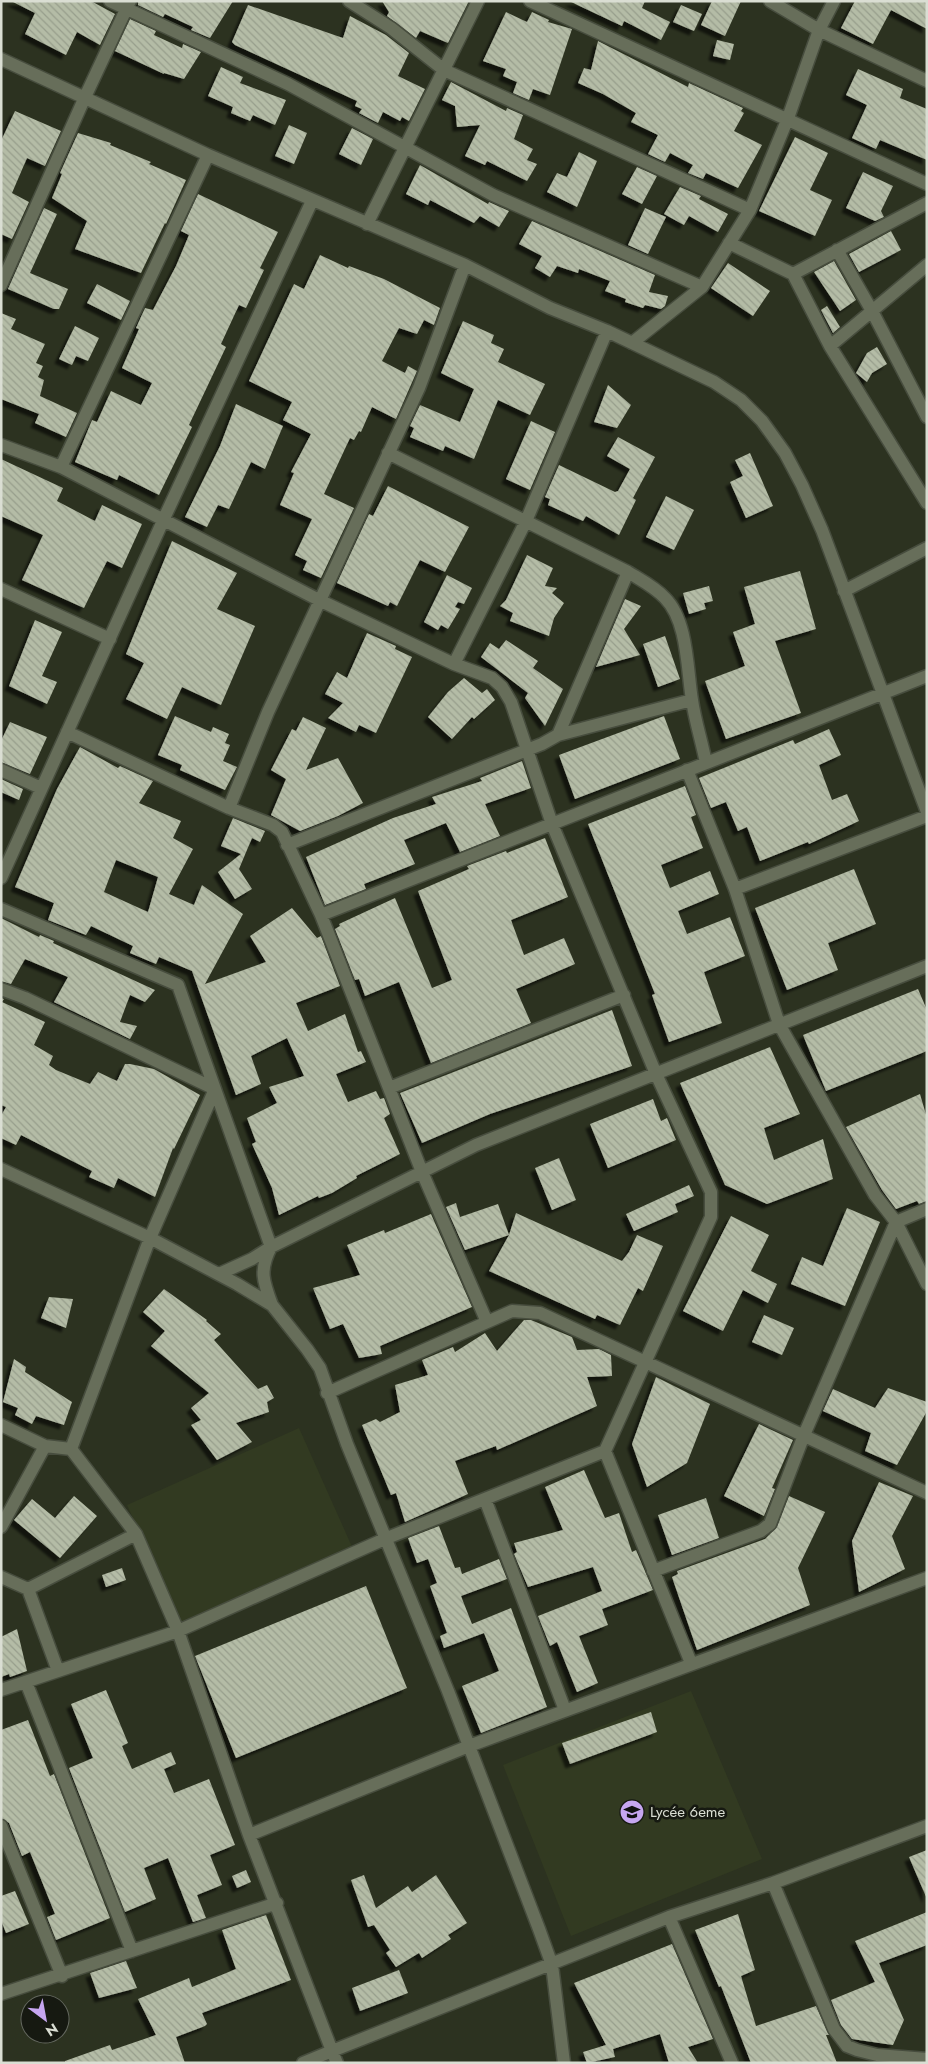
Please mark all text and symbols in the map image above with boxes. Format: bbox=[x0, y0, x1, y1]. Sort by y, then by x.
school or university icon: Lycée 6eme bbox=[619, 1799, 645, 1825]
place label: Lycée 6eme bbox=[650, 1801, 726, 1823]
north arrow bbox=[20, 1994, 70, 2044]
text: N bbox=[42, 2019, 62, 2041]

